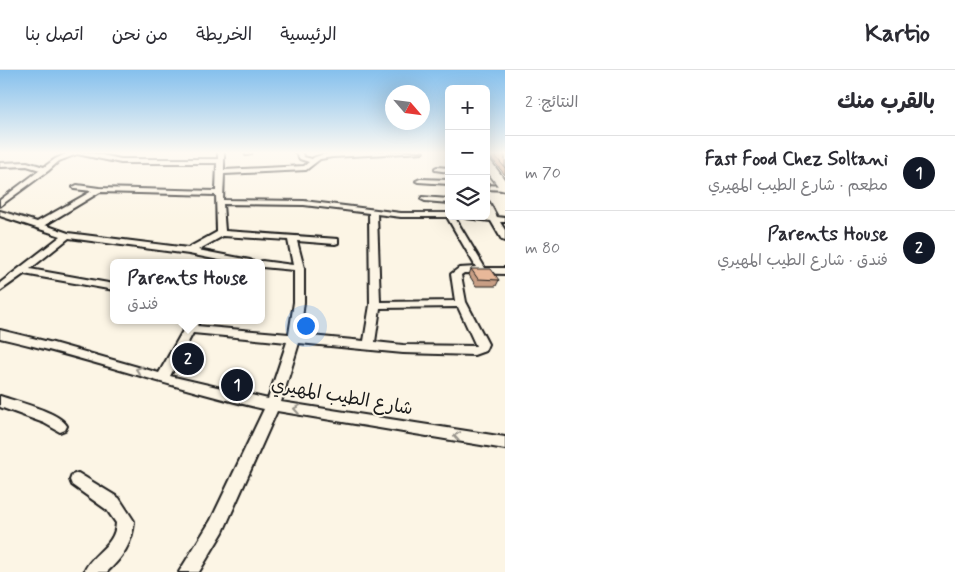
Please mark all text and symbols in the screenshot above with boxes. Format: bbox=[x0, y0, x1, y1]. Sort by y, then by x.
text: Kartio bbox=[865, 19, 930, 50]
text: اتصل بنا bbox=[25, 23, 84, 47]
text: من نحن bbox=[112, 23, 168, 47]
text: الخريطة bbox=[196, 23, 252, 47]
text: الرئيسية bbox=[280, 23, 337, 47]
north arrow bbox=[385, 85, 430, 130]
map controls bbox=[445, 85, 490, 220]
button: + bbox=[445, 85, 490, 130]
text: بالقرب منك bbox=[837, 88, 935, 116]
text: النتائج: 2 bbox=[525, 92, 578, 113]
button: − bbox=[445, 130, 490, 175]
text: Fast Food Chez Soltani bbox=[705, 147, 888, 172]
text: 70 m bbox=[525, 163, 561, 184]
text: 1 bbox=[915, 163, 923, 184]
button: layers bbox=[445, 175, 490, 220]
text: مطعم · شارع الطيب المهيري bbox=[708, 175, 888, 196]
text: Parents House bbox=[768, 222, 888, 247]
text: 80 m bbox=[525, 238, 560, 259]
text: 2 bbox=[915, 238, 923, 259]
text: فندق · شارع الطيب المهيري bbox=[717, 250, 888, 271]
popup bbox=[110, 259, 265, 324]
text: Parents House bbox=[127, 266, 248, 291]
text: فندق bbox=[127, 294, 158, 315]
your location bbox=[293, 313, 319, 339]
pin: 2 bbox=[172, 340, 204, 378]
one-way arrow bbox=[135, 365, 144, 375]
pin: 1 bbox=[221, 366, 253, 404]
street label: شارع الطيب المهيري bbox=[269, 373, 415, 421]
one-way arrow bbox=[292, 405, 301, 415]
one-way arrow bbox=[453, 431, 461, 441]

